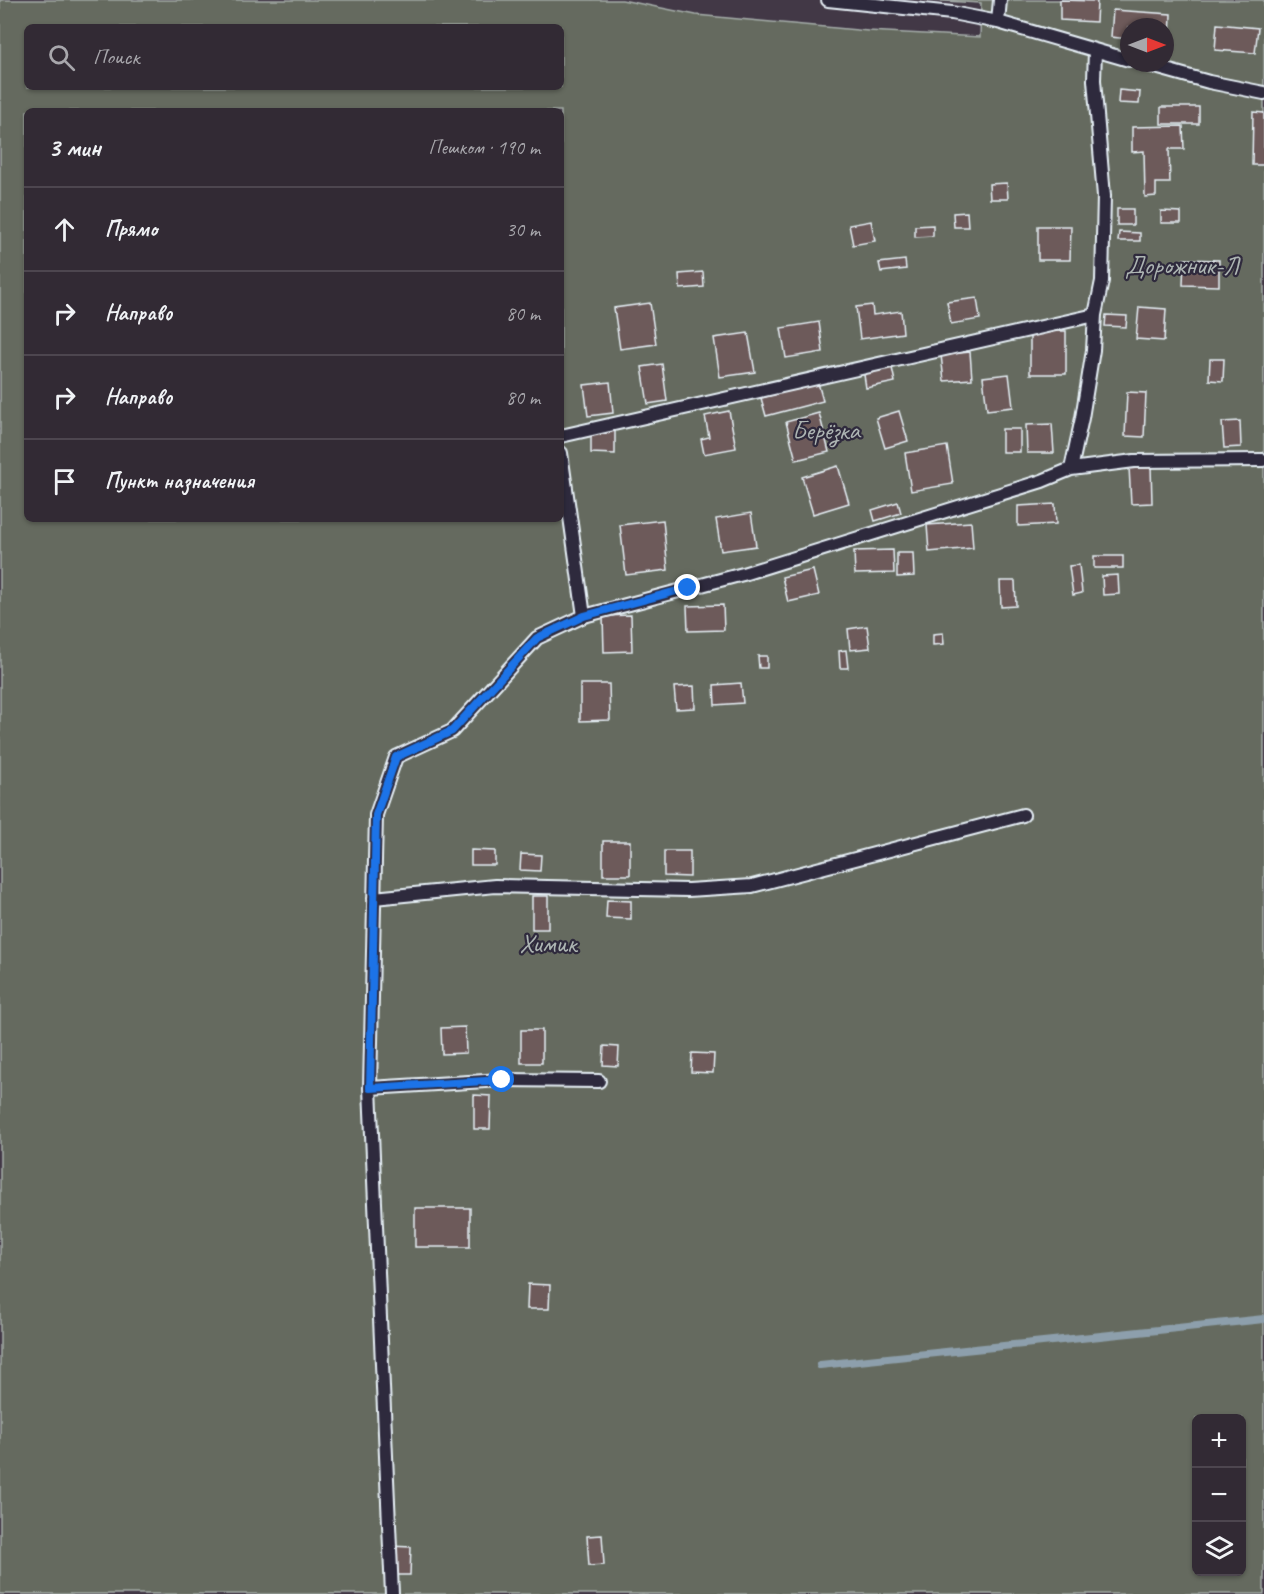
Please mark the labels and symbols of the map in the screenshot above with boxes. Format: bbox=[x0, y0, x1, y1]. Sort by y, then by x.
north arrow bbox=[1120, 18, 1174, 72]
park label: Дорожник-Л bbox=[1125, 249, 1241, 282]
park label: Берёзка bbox=[792, 414, 862, 448]
route end bbox=[674, 574, 700, 600]
park label: Химик bbox=[519, 927, 579, 960]
route start bbox=[488, 1066, 514, 1092]

